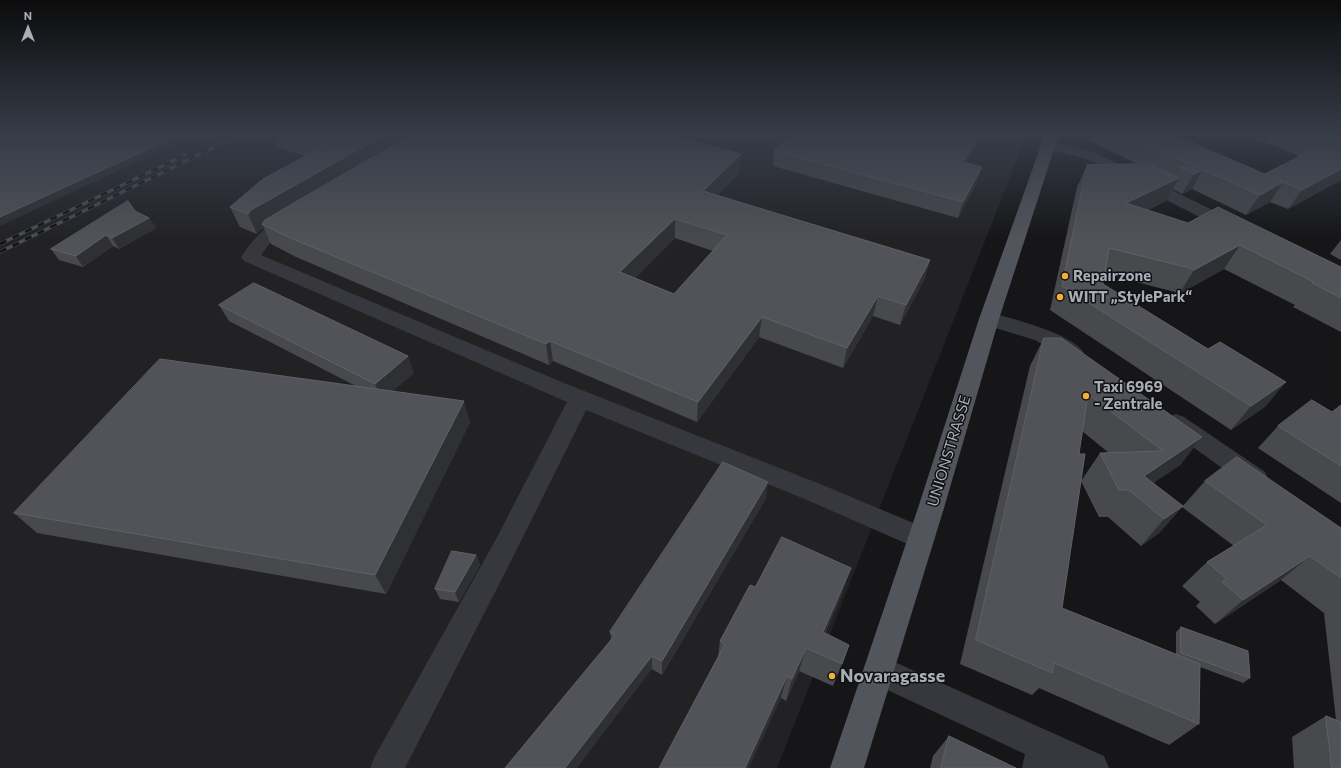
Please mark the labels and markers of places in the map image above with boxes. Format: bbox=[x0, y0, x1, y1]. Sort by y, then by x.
place label: Repairzone bbox=[1073, 267, 1151, 285]
marker: Repairzone bbox=[1060, 271, 1070, 281]
place label: WITT „StylePark“ bbox=[1068, 288, 1192, 306]
marker: WITT „StylePark“ bbox=[1055, 292, 1065, 302]
place label: Taxi 6969 - Zentrale bbox=[1094, 378, 1163, 413]
marker: Taxi 6969 - Zentrale bbox=[1081, 391, 1091, 401]
place label: Novaragasse bbox=[840, 665, 945, 687]
marker: Novaragasse bbox=[827, 671, 837, 681]

